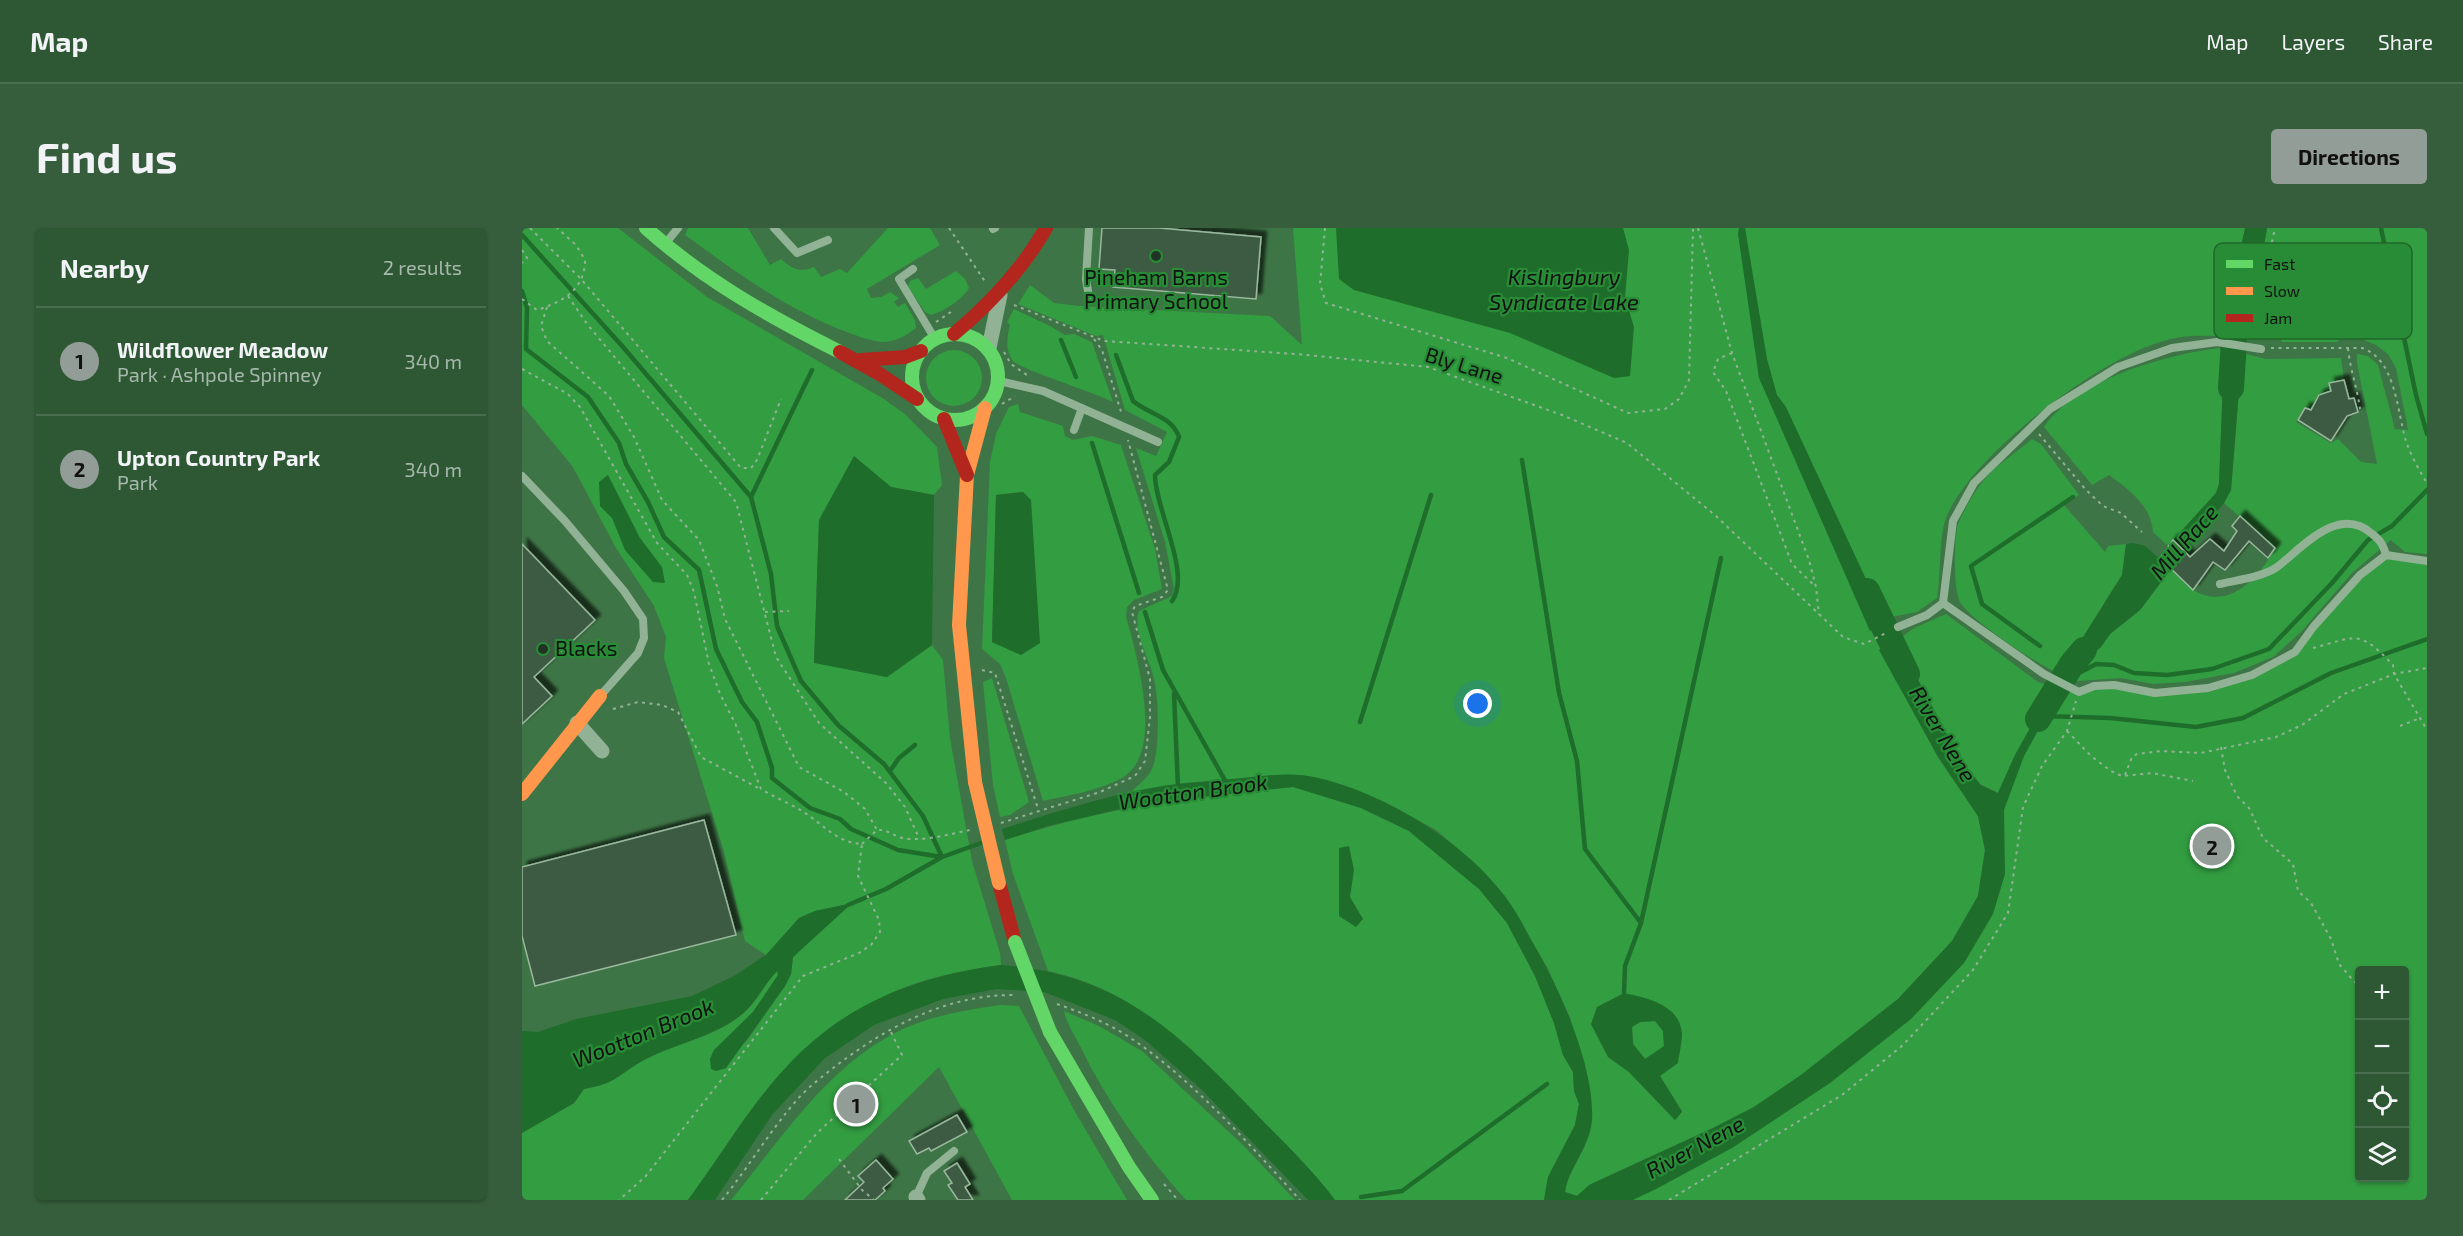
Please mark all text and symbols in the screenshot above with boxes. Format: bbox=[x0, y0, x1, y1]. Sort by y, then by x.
text: Map bbox=[30, 24, 88, 58]
text: Map bbox=[2206, 29, 2248, 54]
text: Layers bbox=[2281, 29, 2345, 54]
text: Share bbox=[2378, 29, 2433, 54]
button: Directions bbox=[2271, 129, 2427, 184]
text: Find us bbox=[36, 131, 178, 181]
legend bbox=[2214, 243, 2412, 339]
marker: Pineham Barns Primary School bbox=[1149, 249, 1163, 263]
text: Nearby bbox=[60, 252, 149, 283]
text: Fast bbox=[2264, 254, 2295, 273]
text: 2 results bbox=[383, 255, 462, 279]
water label: Kislingbury Syndicate Lake bbox=[1489, 263, 1639, 315]
place label: Pineham Barns Primary School bbox=[1084, 264, 1229, 313]
text: Slow bbox=[2264, 281, 2300, 300]
text: Jam bbox=[2264, 308, 2292, 327]
text: Wildflower Meadow bbox=[117, 336, 328, 362]
street label: Bly Lane bbox=[1423, 341, 1506, 388]
text: 1 bbox=[75, 349, 84, 373]
text: 340 m bbox=[405, 349, 462, 373]
text: Park · Ashpole Spinney bbox=[117, 362, 321, 386]
text: Upton Country Park bbox=[117, 444, 320, 470]
text: 2 bbox=[74, 457, 85, 481]
text: 340 m bbox=[405, 457, 462, 481]
text: Park bbox=[117, 470, 158, 494]
water label: Mill Race bbox=[2144, 499, 2223, 584]
place label: Blacks bbox=[555, 635, 617, 660]
marker: Blacks bbox=[536, 642, 550, 656]
water label: River Nene bbox=[1905, 681, 1983, 786]
your location bbox=[1463, 689, 1492, 718]
water label: Wootton Brook bbox=[1117, 768, 1269, 814]
pin: 2 bbox=[2192, 824, 2232, 868]
map controls bbox=[2355, 966, 2409, 1182]
button: + bbox=[2355, 966, 2409, 1020]
water label: Wootton Brook bbox=[568, 992, 717, 1072]
button: − bbox=[2355, 1020, 2409, 1074]
button: locate bbox=[2355, 1074, 2409, 1128]
pin: 1 bbox=[836, 1082, 876, 1126]
water label: River Nene bbox=[1641, 1109, 1748, 1183]
button: layers bbox=[2355, 1128, 2409, 1182]

